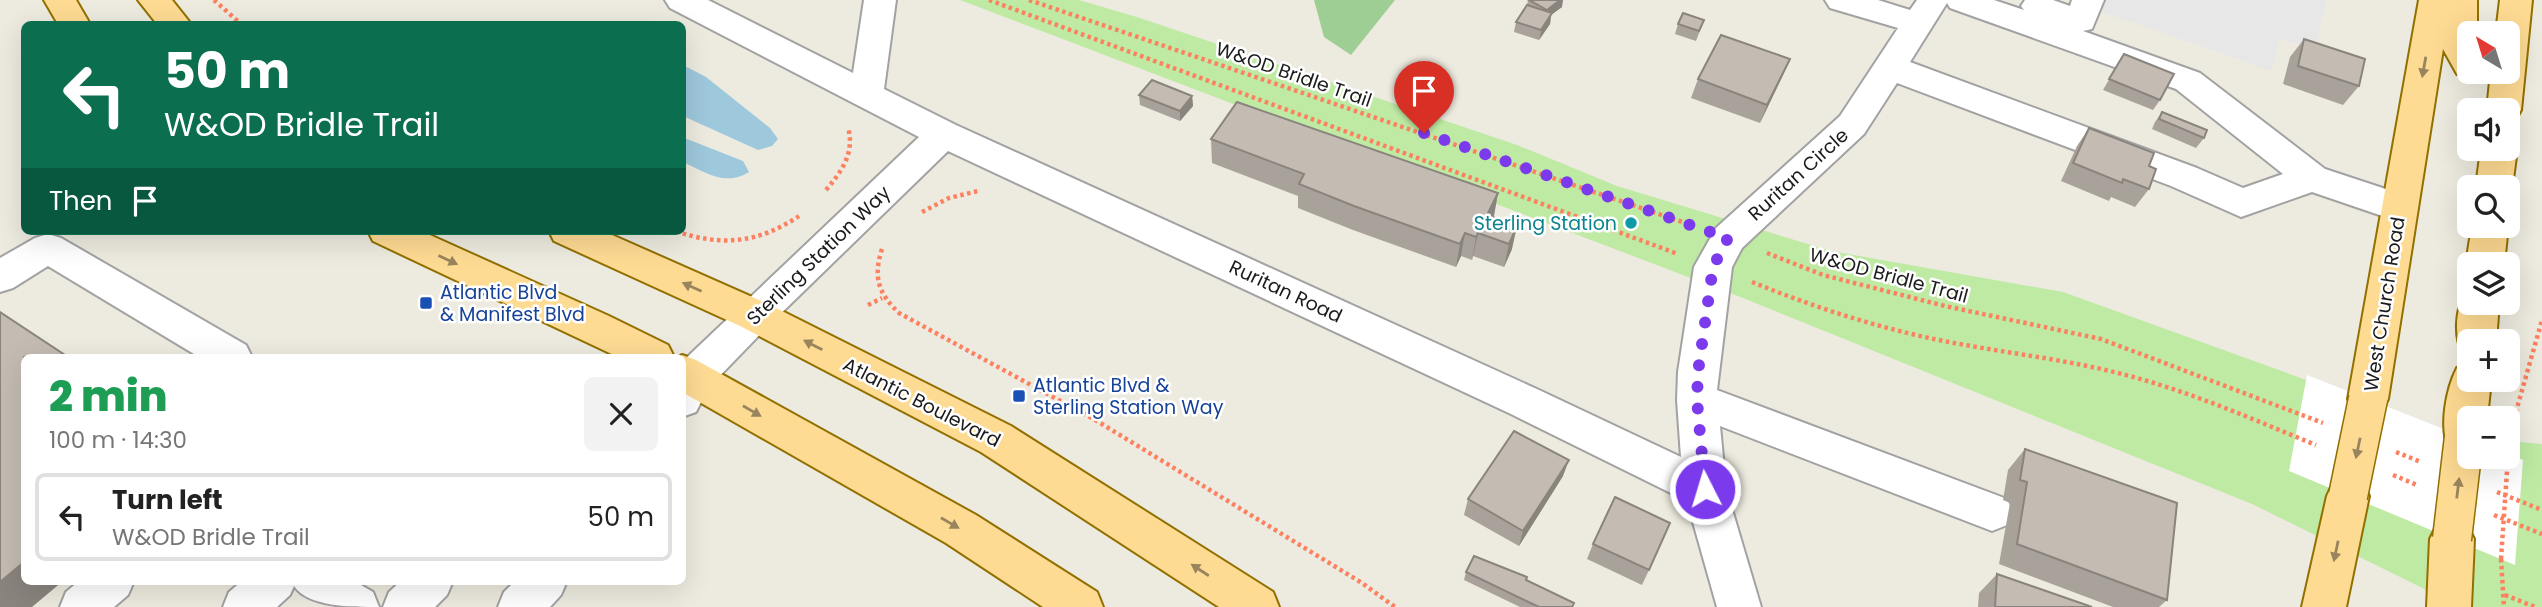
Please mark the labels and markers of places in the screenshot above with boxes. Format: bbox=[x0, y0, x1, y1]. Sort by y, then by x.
pin bbox=[1394, 61, 1454, 133]
place label: Sterling Station bbox=[1474, 210, 1617, 237]
marker: Sterling Station bbox=[1623, 215, 1639, 231]
place label: Atlantic Blvd & Manifest Blvd bbox=[440, 279, 585, 328]
marker: Atlantic Blvd & Manifest Blvd bbox=[418, 295, 434, 311]
place label: Atlantic Blvd & Sterling Station Way bbox=[1033, 372, 1224, 421]
marker: Atlantic Blvd & Sterling Station Way bbox=[1011, 388, 1027, 404]

